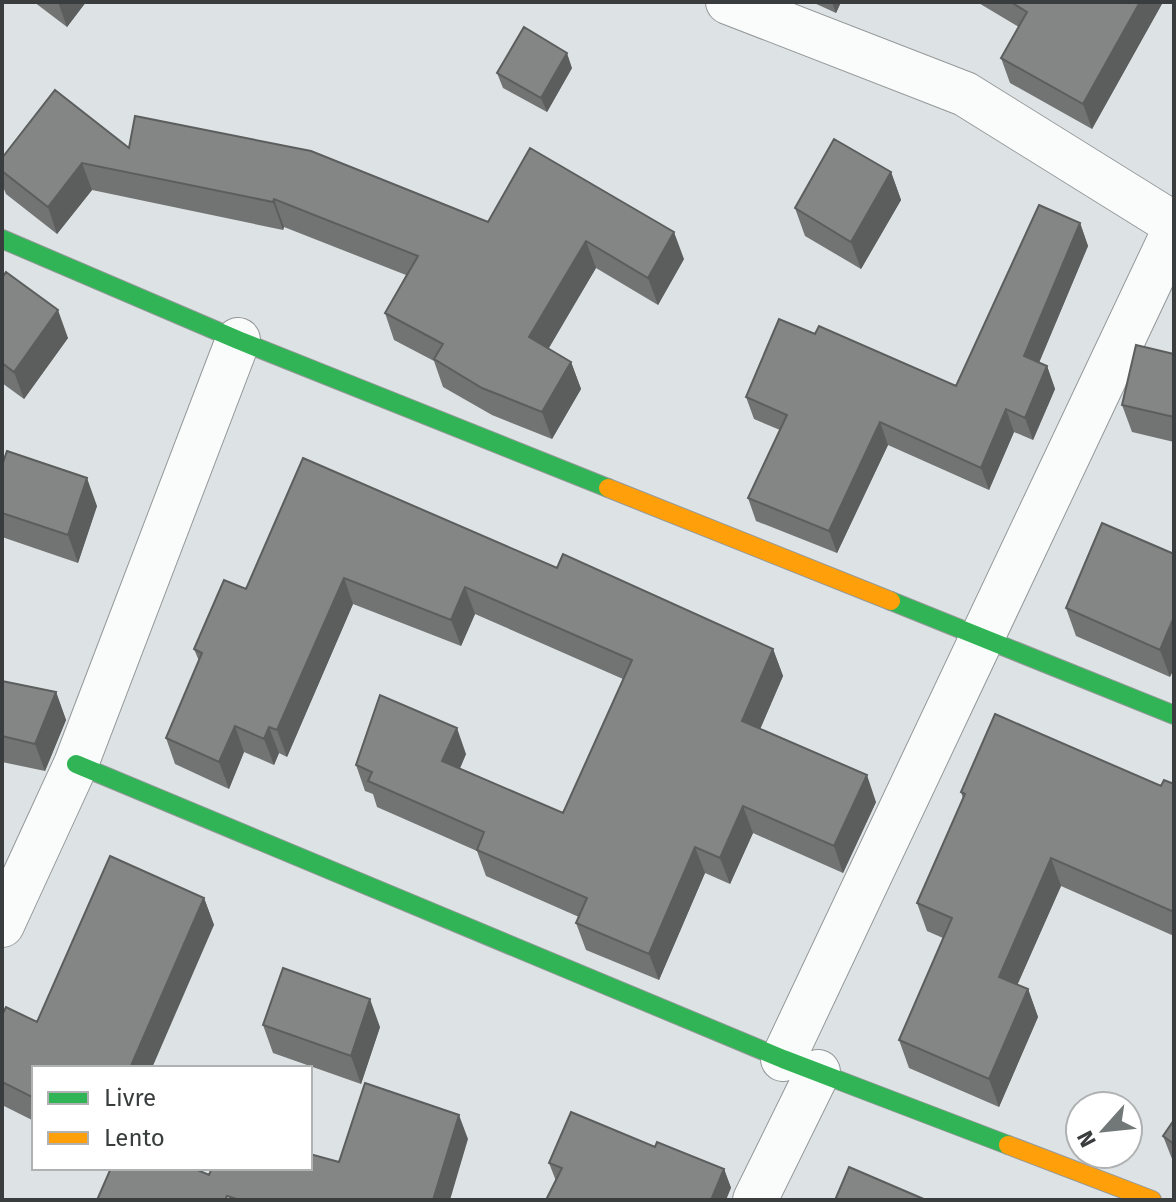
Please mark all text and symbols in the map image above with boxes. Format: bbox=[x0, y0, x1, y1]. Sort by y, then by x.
legend bbox=[32, 1066, 312, 1170]
text: Livre bbox=[104, 1084, 156, 1112]
north arrow bbox=[1064, 1090, 1144, 1170]
text: Lento bbox=[104, 1124, 165, 1152]
text: N bbox=[1071, 1126, 1102, 1151]

